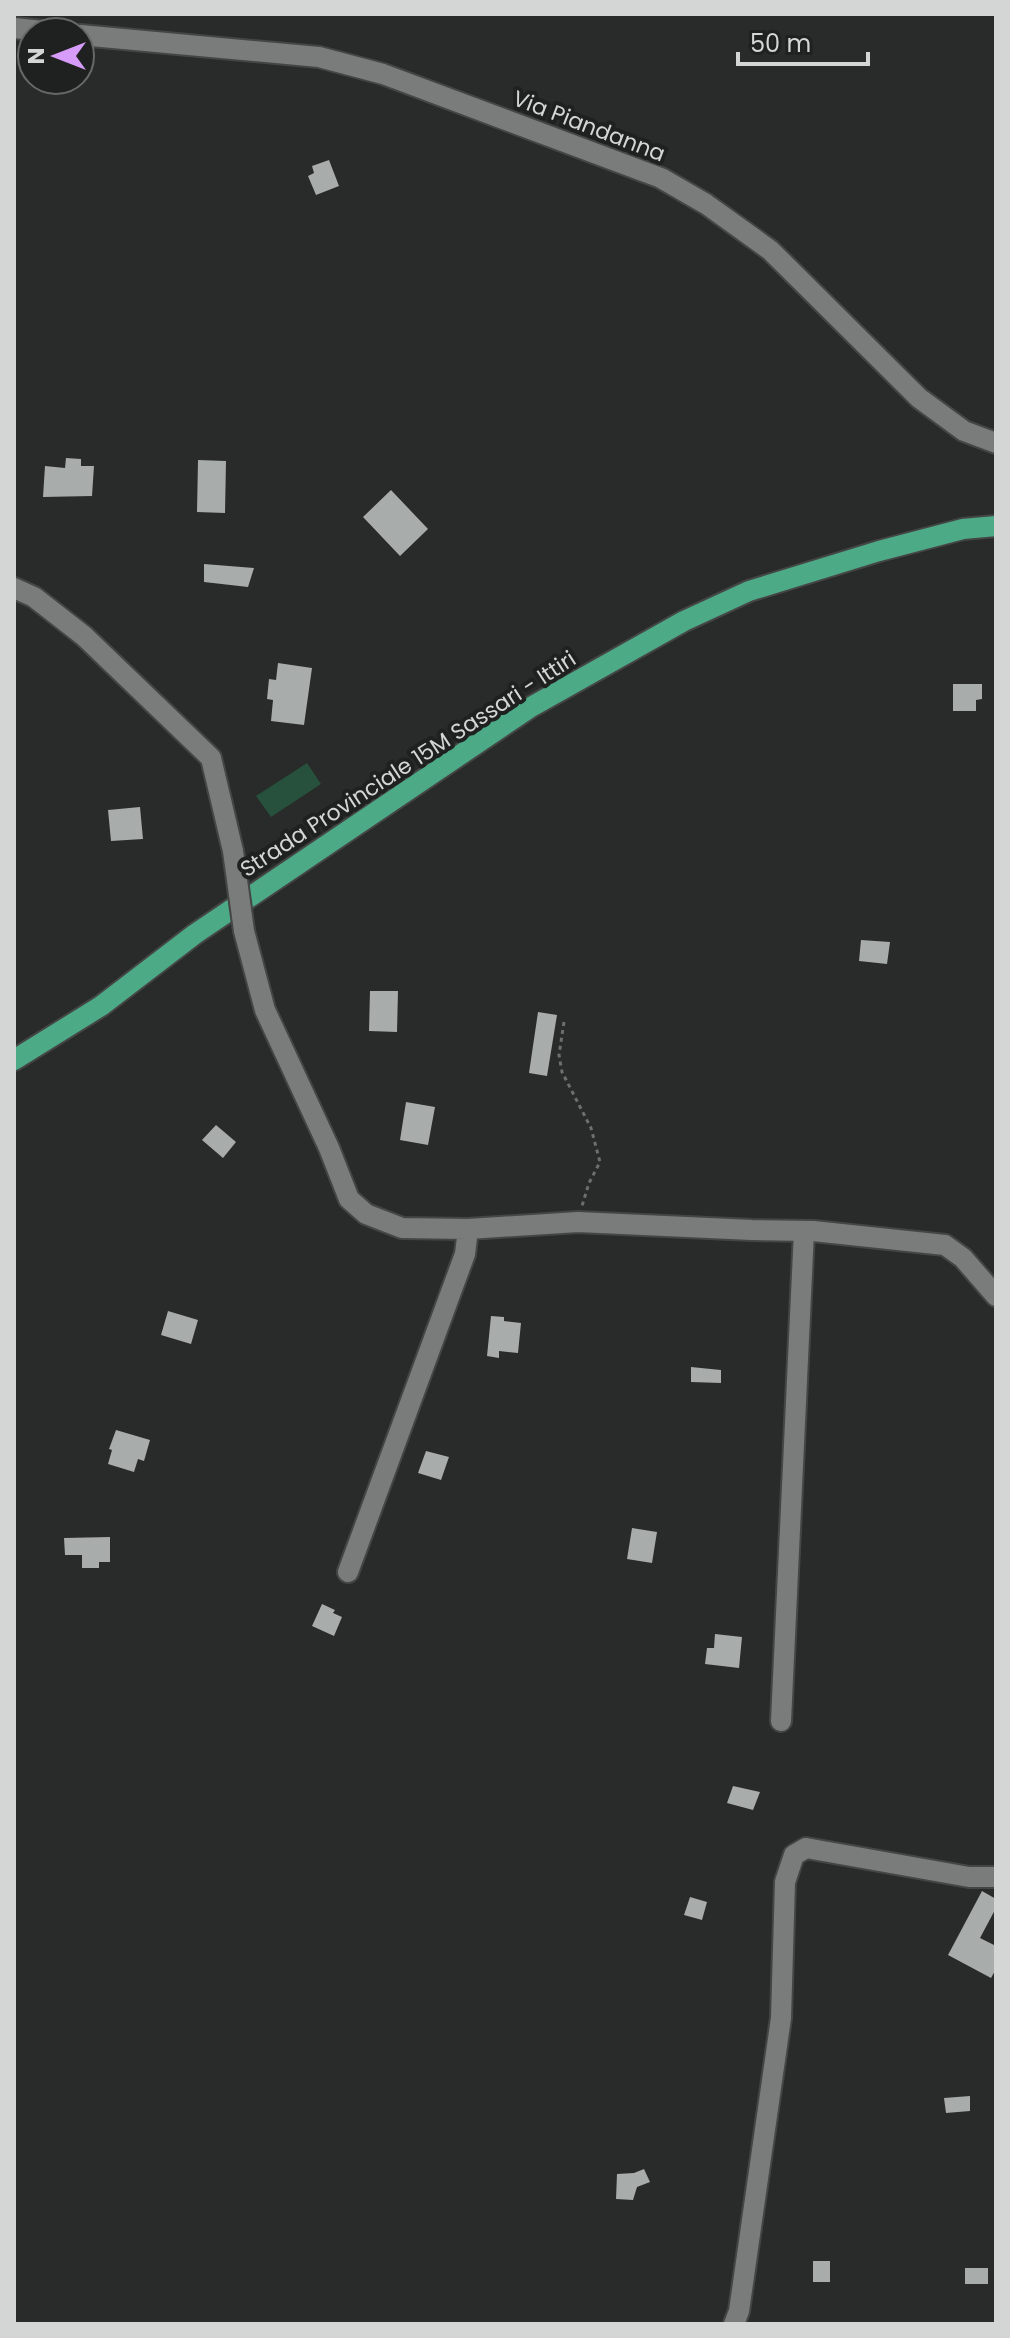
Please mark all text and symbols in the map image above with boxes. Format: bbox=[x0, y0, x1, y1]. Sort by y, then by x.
north arrow bbox=[16, 16, 96, 96]
scale bar bbox=[738, 16, 868, 66]
text: 50 m bbox=[750, 27, 811, 60]
text: N bbox=[21, 48, 52, 64]
street label: Via Piandanna bbox=[508, 83, 670, 169]
street label: Strada Provinciale 15M Sassari - Ittiri bbox=[234, 644, 582, 884]

